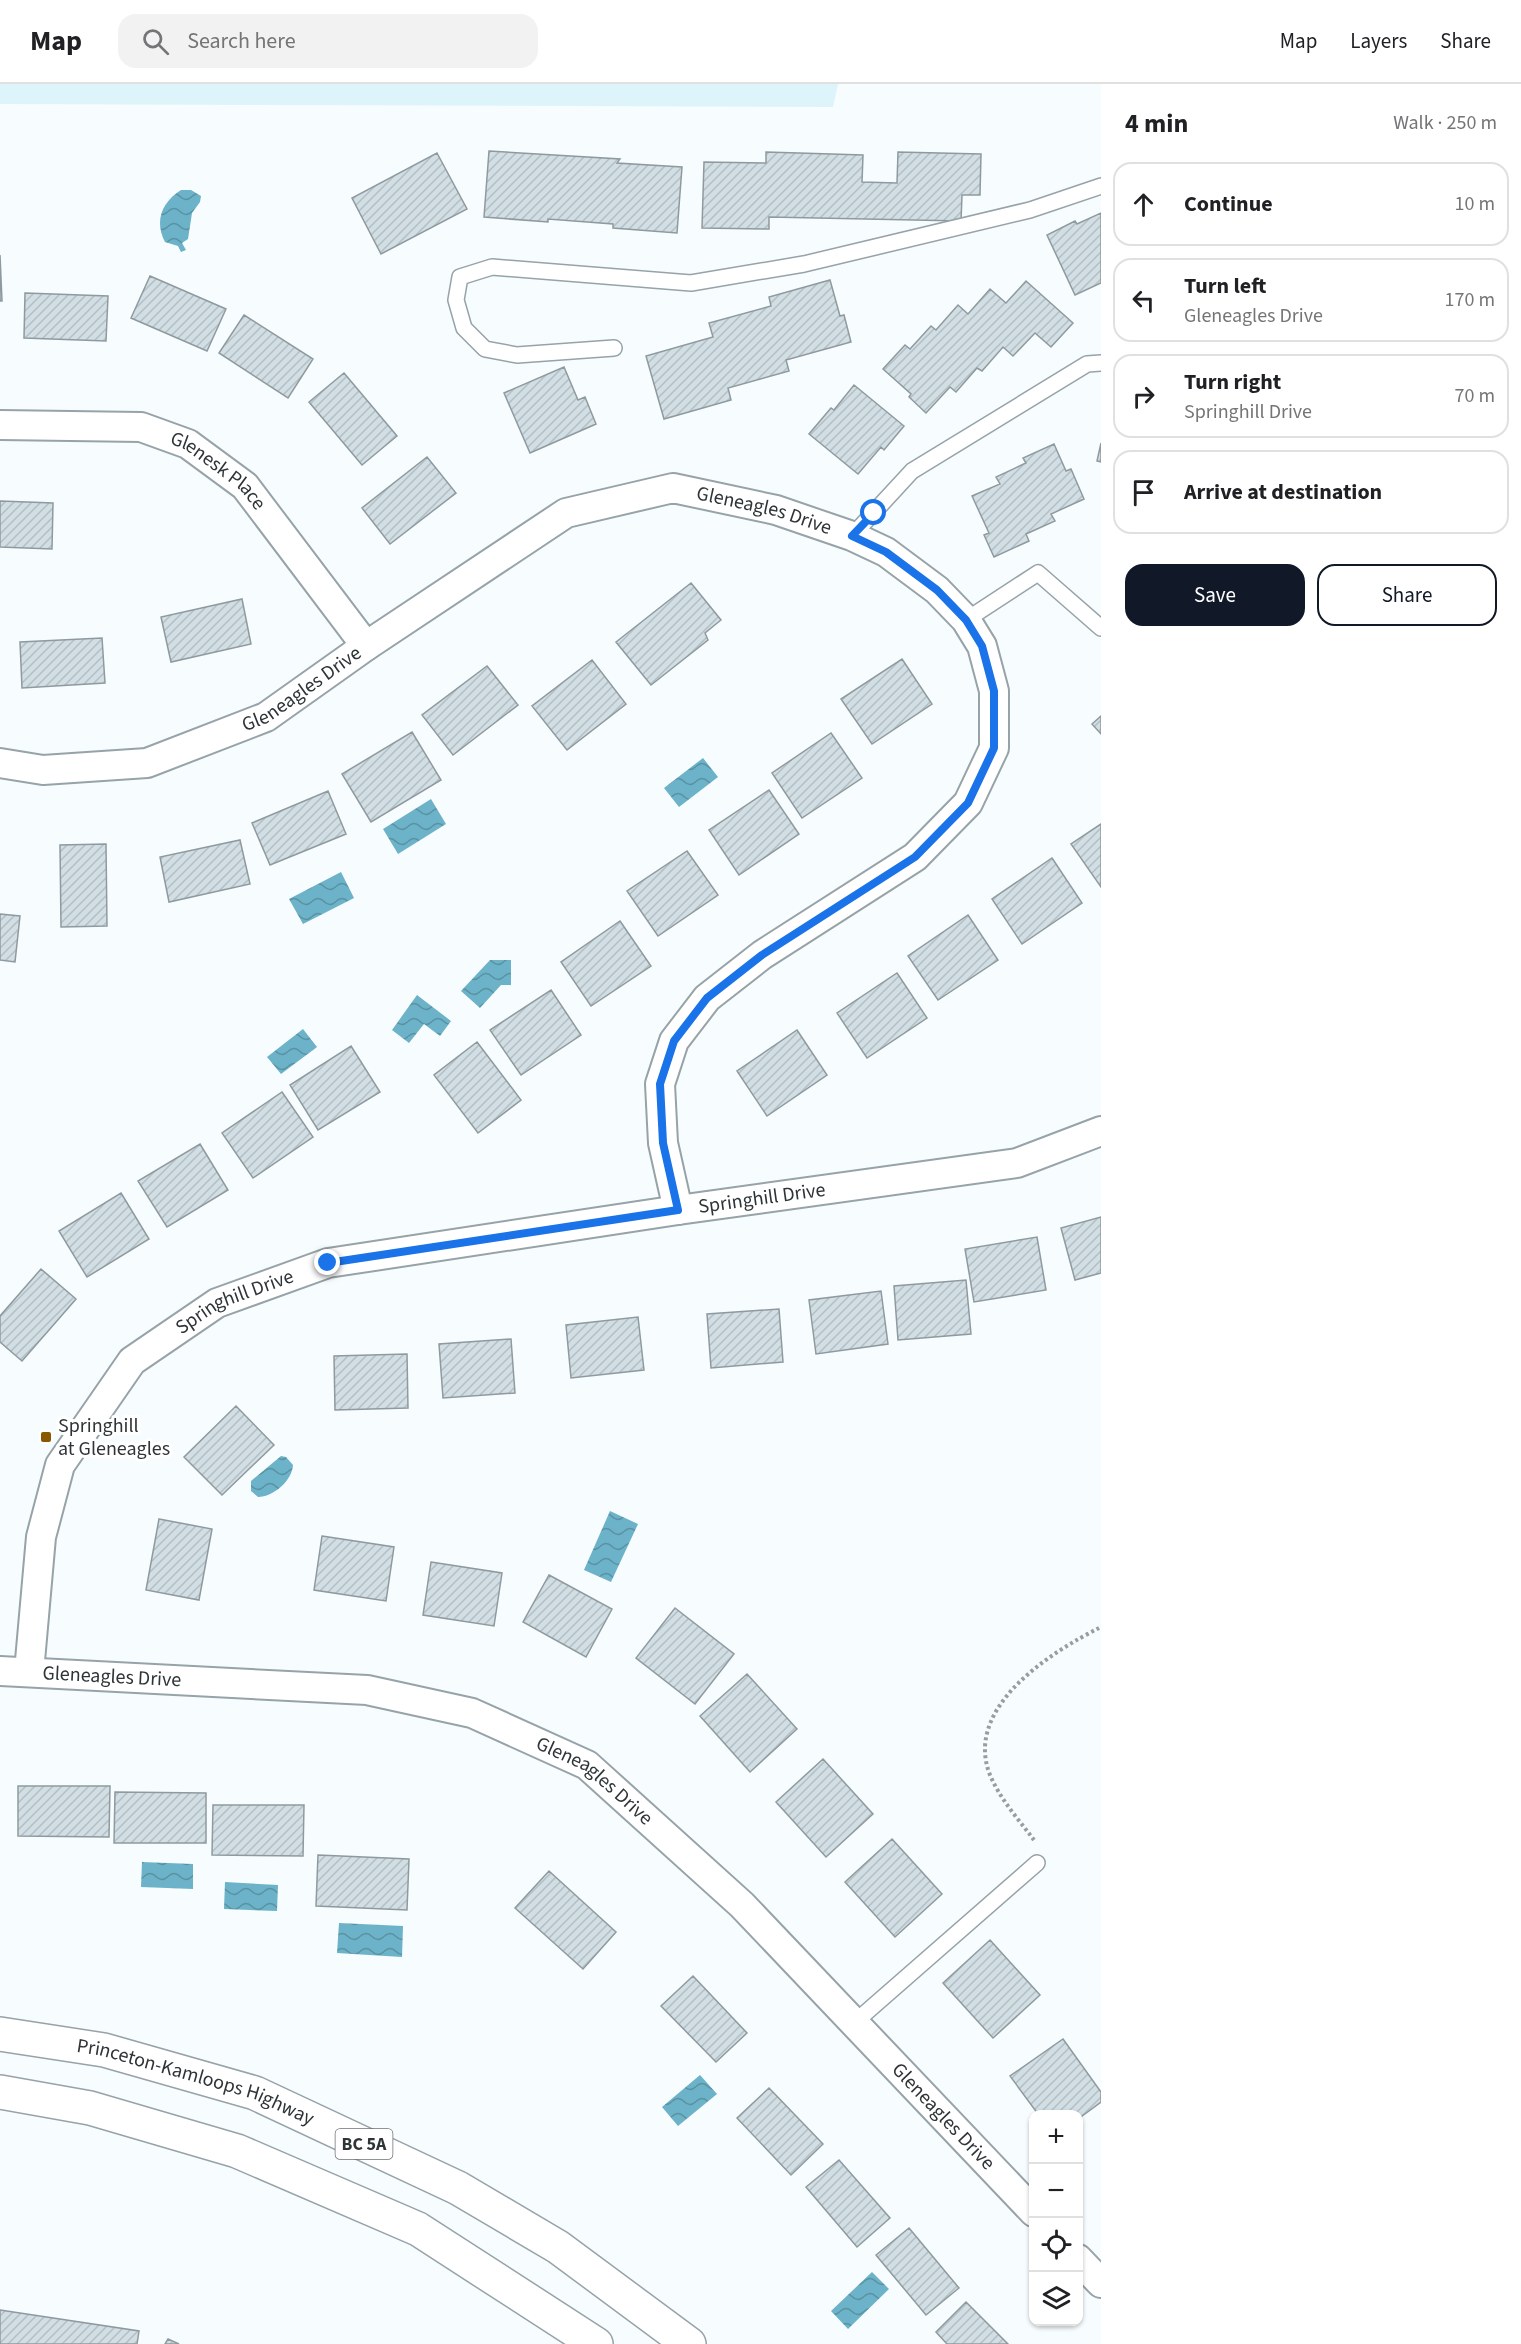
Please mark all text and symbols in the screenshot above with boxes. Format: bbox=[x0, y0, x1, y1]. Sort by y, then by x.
search box bbox=[118, 14, 538, 68]
text: Map bbox=[30, 21, 82, 61]
icon: search bbox=[139, 25, 172, 58]
text: Search here bbox=[187, 25, 296, 57]
text: Map bbox=[1280, 26, 1317, 56]
text: Layers bbox=[1350, 26, 1407, 56]
text: Share bbox=[1440, 26, 1491, 56]
text: 4 min bbox=[1125, 105, 1188, 142]
text: Walk · 250 m bbox=[1393, 109, 1497, 137]
icon: ahead bbox=[1127, 188, 1160, 221]
text: Continue bbox=[1184, 188, 1273, 220]
text: 10 m bbox=[1455, 190, 1495, 218]
text: Turn left bbox=[1184, 270, 1266, 302]
icon: left bbox=[1127, 284, 1160, 317]
text: 170 m bbox=[1445, 286, 1495, 314]
text: Gleneagles Drive bbox=[1184, 302, 1323, 330]
text: Turn right bbox=[1184, 366, 1281, 398]
icon: right bbox=[1127, 380, 1160, 413]
text: 70 m bbox=[1455, 382, 1495, 410]
text: Springhill Drive bbox=[1184, 398, 1312, 426]
street label: Glenesk Place bbox=[166, 425, 273, 516]
icon: arrive bbox=[1127, 476, 1160, 509]
text: Arrive at destination bbox=[1184, 476, 1382, 508]
street label: Gleneagles Drive bbox=[694, 479, 836, 542]
route start bbox=[860, 499, 886, 525]
button: Save bbox=[1125, 564, 1305, 626]
button: Share bbox=[1317, 564, 1497, 626]
street label: Gleneagles Drive bbox=[238, 639, 367, 739]
street label: Springhill Drive bbox=[696, 1176, 827, 1221]
route end bbox=[314, 1249, 340, 1275]
street label: Springhill Drive bbox=[170, 1262, 298, 1341]
place label: Springhill at Gleneagles bbox=[58, 1412, 170, 1463]
marker: Springhill at Gleneagles bbox=[39, 1430, 53, 1444]
street label: Gleneagles Drive bbox=[42, 1659, 182, 1694]
street label: Gleneagles Drive bbox=[531, 1730, 659, 1832]
street label: Princeton-Kamloops Highway bbox=[75, 2032, 319, 2133]
street label: Gleneagles Drive bbox=[885, 2057, 1001, 2177]
map controls bbox=[1029, 2110, 1083, 2326]
button: + bbox=[1029, 2110, 1083, 2164]
road number: BC 5A bbox=[336, 2129, 392, 2159]
button: − bbox=[1029, 2164, 1083, 2218]
button: locate bbox=[1029, 2218, 1083, 2272]
button: layers bbox=[1029, 2272, 1083, 2326]

